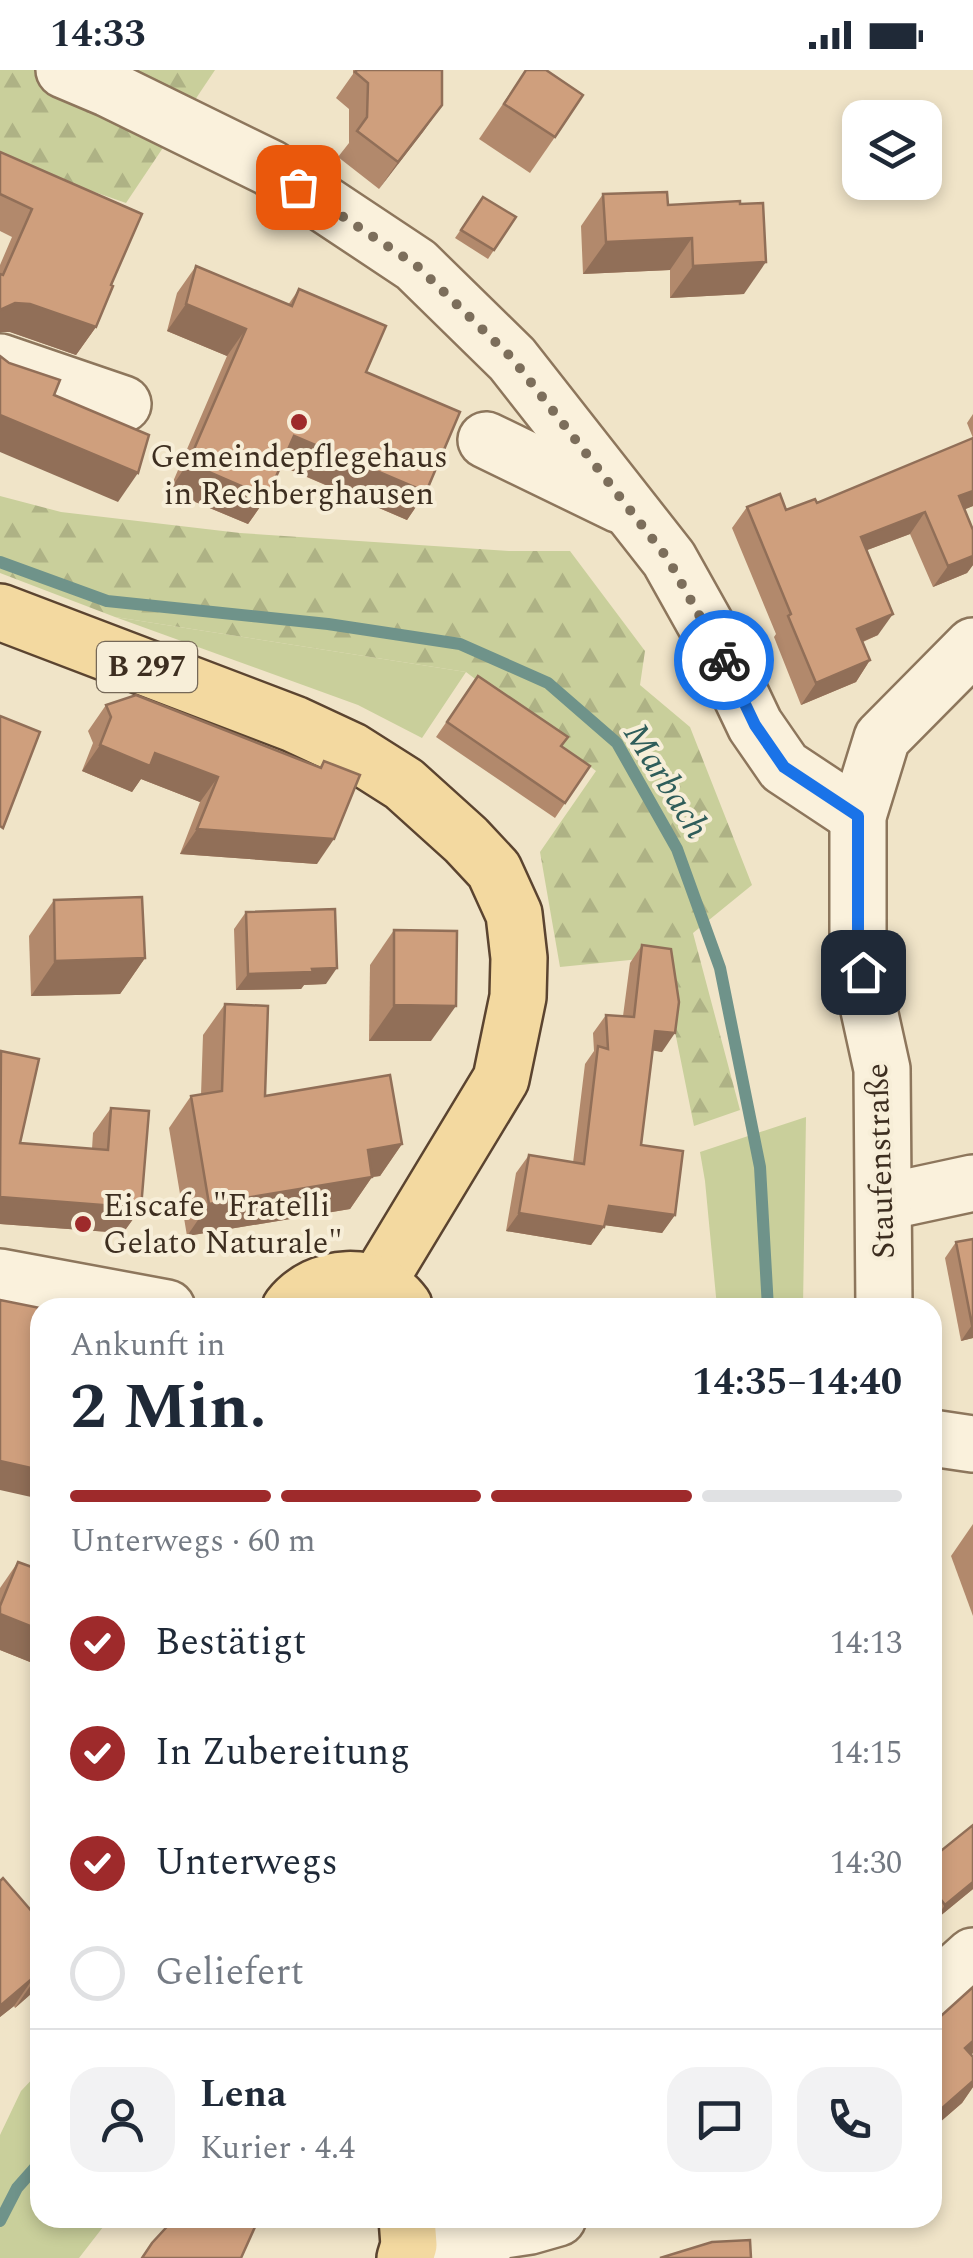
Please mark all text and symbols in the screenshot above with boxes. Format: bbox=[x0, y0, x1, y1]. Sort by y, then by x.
text: 14:33 bbox=[50, 6, 145, 64]
map controls bbox=[842, 100, 942, 200]
button: layers bbox=[842, 100, 942, 200]
pin bbox=[256, 145, 341, 230]
icon: bag bbox=[271, 160, 326, 215]
marker: Gemeindepflegehaus in Rechberghausen bbox=[288, 411, 310, 433]
place label: Gemeindepflegehaus in Rechberghausen bbox=[150, 433, 448, 519]
courier bbox=[674, 610, 774, 710]
icon: bike bbox=[697, 633, 752, 688]
road number: B 297 bbox=[97, 642, 197, 692]
water label: Marbach bbox=[609, 712, 723, 850]
pin bbox=[821, 930, 906, 1015]
icon: home bbox=[836, 945, 891, 1000]
street label: Staufenstraße bbox=[853, 1062, 909, 1260]
place label: Eiscafe "Fratelli Gelato Naturale" bbox=[103, 1182, 343, 1268]
marker: Eiscafe "Fratelli Gelato Naturale" bbox=[72, 1213, 94, 1235]
text: Ankunft in bbox=[70, 1321, 226, 1370]
text: 14:35–14:40 bbox=[692, 1354, 902, 1412]
text: 2 Min. bbox=[70, 1358, 267, 1457]
text: Unterwegs · 60 m bbox=[70, 1517, 315, 1566]
text: Bestätigt bbox=[155, 1614, 306, 1672]
icon: check bbox=[70, 1616, 125, 1671]
text: 14:13 bbox=[830, 1619, 902, 1668]
text: In Zubereitung bbox=[155, 1724, 410, 1782]
icon: check bbox=[70, 1726, 125, 1781]
text: 14:15 bbox=[830, 1729, 902, 1778]
text: Unterwegs bbox=[155, 1834, 338, 1892]
icon: check bbox=[70, 1836, 125, 1891]
text: 14:30 bbox=[830, 1839, 902, 1888]
text: Geliefert bbox=[155, 1944, 304, 2002]
text: Lena bbox=[200, 2066, 287, 2124]
button: person bbox=[70, 2067, 175, 2172]
button: chat bbox=[667, 2067, 772, 2172]
button: phone bbox=[797, 2067, 902, 2172]
text: Kurier · 4.4 bbox=[200, 2124, 355, 2173]

